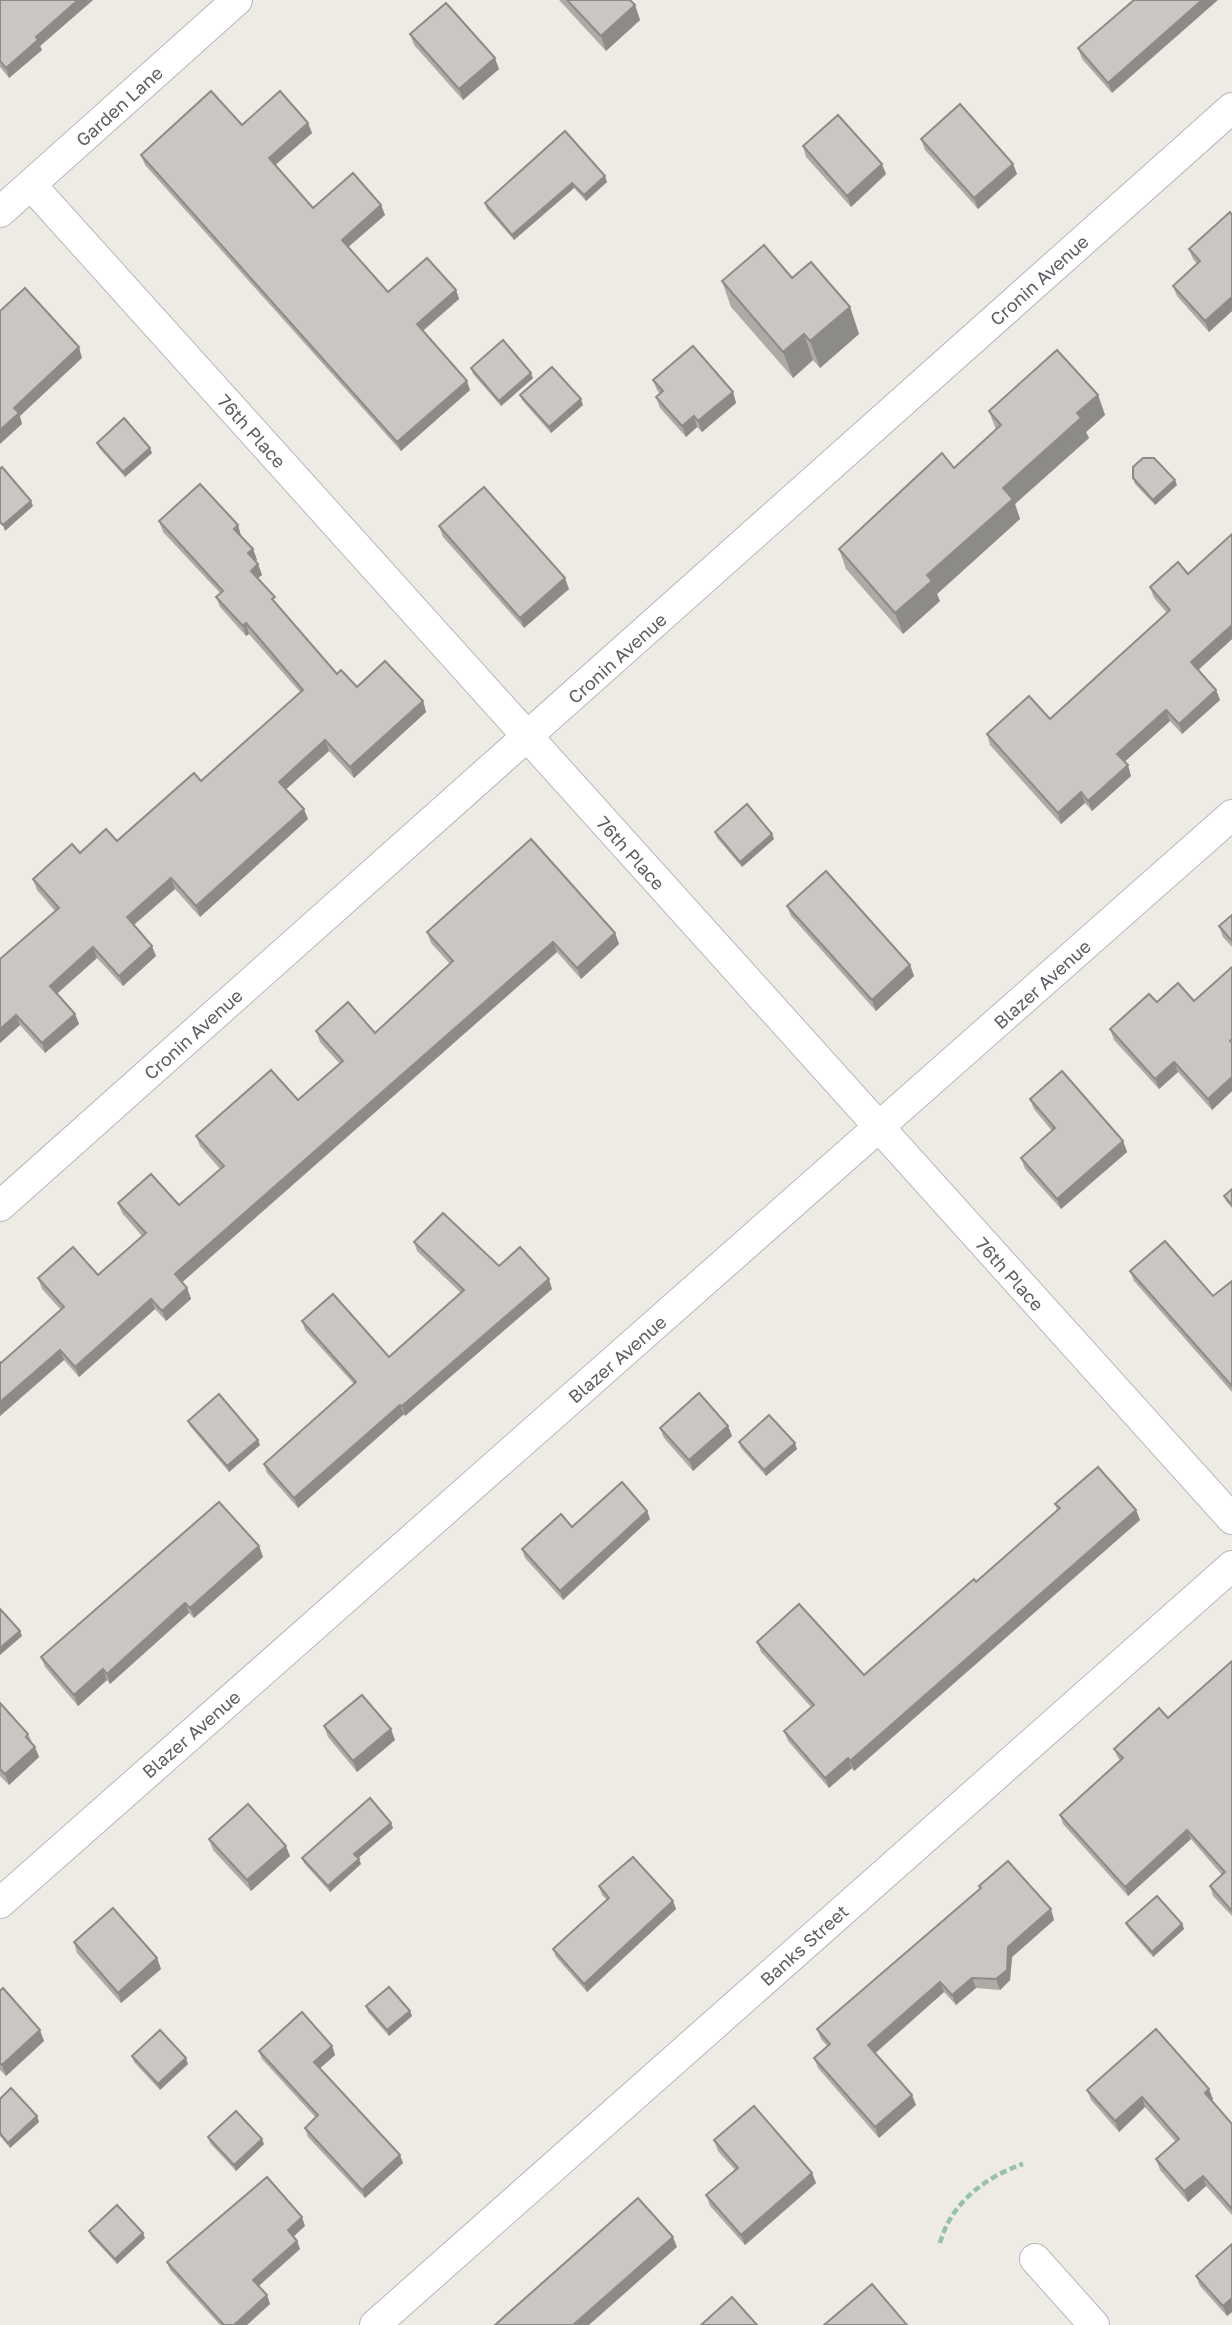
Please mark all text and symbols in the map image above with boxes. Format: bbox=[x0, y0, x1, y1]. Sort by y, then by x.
street label: Garden Lane bbox=[71, 61, 167, 151]
street label: Cronin Avenue bbox=[985, 230, 1093, 330]
street label: 76th Place bbox=[213, 390, 291, 472]
street label: Cronin Avenue bbox=[563, 608, 671, 708]
street label: 76th Place bbox=[592, 812, 670, 894]
street label: Blazer Avenue bbox=[989, 935, 1095, 1033]
street label: Cronin Avenue bbox=[139, 984, 247, 1084]
street label: 76th Place bbox=[971, 1233, 1049, 1315]
street label: Blazer Avenue bbox=[563, 1310, 671, 1408]
street label: Blazer Avenue bbox=[137, 1685, 245, 1783]
street label: Banks Street bbox=[755, 1900, 853, 1990]

